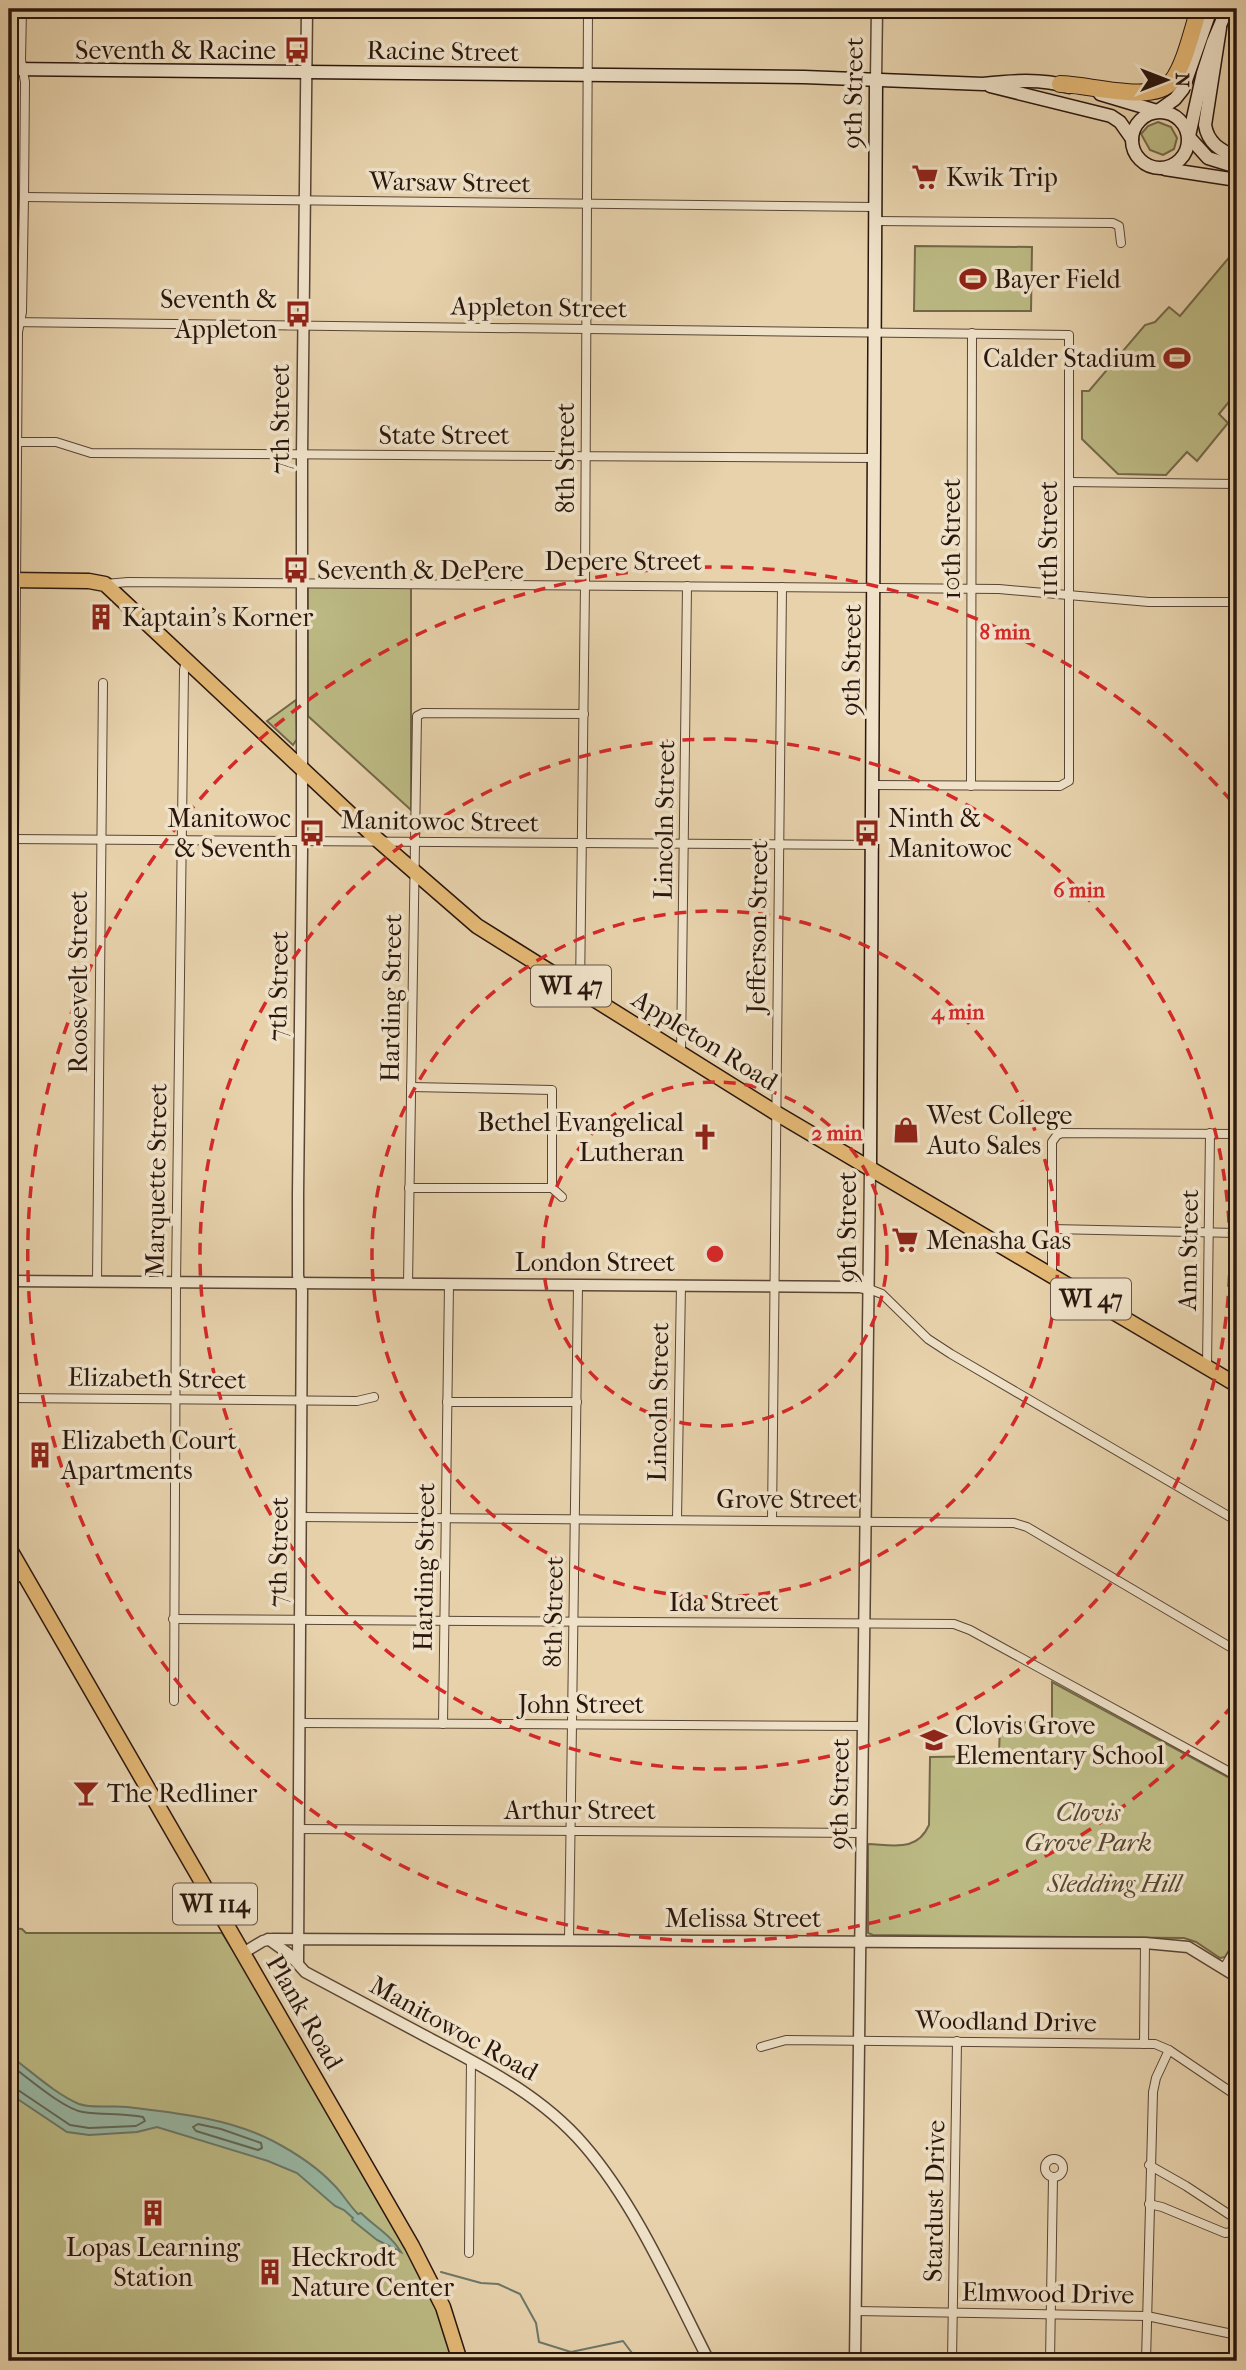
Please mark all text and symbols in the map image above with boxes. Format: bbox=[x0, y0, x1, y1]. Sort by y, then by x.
place label: Seventh & Racine bbox=[75, 35, 276, 66]
bus stop icon: Seventh & Racine bbox=[282, 35, 312, 65]
street label: Racine Street bbox=[366, 35, 520, 68]
street label: 9th Street bbox=[837, 36, 870, 149]
north arrow bbox=[1130, 46, 1200, 116]
text: N bbox=[1171, 73, 1193, 88]
supermarket icon: Kwik Trip bbox=[910, 162, 940, 192]
place label: Kwik Trip bbox=[946, 162, 1058, 193]
street label: Warsaw Street bbox=[368, 166, 532, 199]
sports icon: Bayer Field bbox=[958, 264, 988, 294]
place label: Bayer Field bbox=[994, 264, 1121, 295]
place label: Seventh & Appleton bbox=[160, 284, 277, 345]
street label: Appleton Street bbox=[450, 290, 628, 325]
bus stop icon: Seventh & Appleton bbox=[283, 299, 313, 329]
place label: Calder Stadium bbox=[983, 343, 1156, 374]
sports icon: Calder Stadium bbox=[1162, 343, 1192, 373]
street label: 7th Street bbox=[265, 363, 296, 474]
street label: 8th Street bbox=[550, 402, 581, 514]
street label: State Street bbox=[378, 420, 510, 451]
street label: 10th Street bbox=[936, 478, 967, 600]
street label: 11th Street bbox=[1033, 480, 1064, 597]
street label: Depere Street bbox=[544, 546, 703, 577]
bus stop icon: Seventh & DePere bbox=[281, 555, 311, 585]
place label: Seventh & DePere bbox=[317, 555, 524, 586]
building icon: Kaptain's Korner bbox=[86, 602, 116, 632]
place label: Kaptain's Korner bbox=[122, 602, 313, 633]
street label: 9th Street bbox=[835, 603, 868, 716]
text: 8 min bbox=[980, 620, 1031, 644]
street label: Lincoln Street bbox=[648, 739, 681, 900]
place label: Manitowoc & Seventh bbox=[167, 803, 291, 864]
place label: Ninth & Manitowoc bbox=[888, 803, 1012, 864]
street label: Manitowoc Street bbox=[341, 804, 540, 839]
bus stop icon: Manitowoc & Seventh bbox=[297, 818, 327, 848]
bus stop icon: Ninth & Manitowoc bbox=[852, 818, 882, 848]
street label: Jefferson Street bbox=[740, 839, 775, 1016]
text: 6 min bbox=[1053, 878, 1106, 902]
street label: Roosevelt Street bbox=[63, 890, 94, 1073]
street label: Harding Street bbox=[375, 913, 408, 1082]
street label: 7th Street bbox=[262, 930, 295, 1042]
road number: WI 47 bbox=[531, 966, 611, 1006]
street label: Appleton Road bbox=[625, 983, 784, 1098]
text: 4 min bbox=[931, 1000, 985, 1025]
street label: Marquette Street bbox=[139, 1082, 174, 1277]
place label: West College Auto Sales bbox=[926, 1100, 1073, 1161]
place label: Bethel Evangelical Lutheran bbox=[478, 1107, 684, 1168]
shop icon: West College Auto Sales bbox=[891, 1115, 921, 1145]
text: 2 min bbox=[811, 1121, 863, 1145]
church icon: Bethel Evangelical Lutheran bbox=[690, 1122, 720, 1152]
street label: 9th Street bbox=[832, 1170, 863, 1283]
street label: Ann Street bbox=[1172, 1188, 1205, 1312]
supermarket icon: Menasha Gas bbox=[890, 1225, 920, 1255]
place label: Menasha Gas bbox=[926, 1225, 1071, 1256]
centre of rings bbox=[703, 1242, 727, 1266]
street label: London Street bbox=[515, 1247, 676, 1278]
road number: WI 47 bbox=[1051, 1279, 1131, 1320]
street label: Lincoln Street bbox=[642, 1321, 675, 1482]
street label: Elizabeth Street bbox=[67, 1361, 247, 1396]
place label: Elizabeth Court Apartments bbox=[60, 1425, 238, 1486]
building icon: Elizabeth Court Apartments bbox=[25, 1440, 55, 1470]
street label: Harding Street bbox=[408, 1482, 441, 1651]
street label: Grove Street bbox=[716, 1484, 858, 1515]
street label: 7th Street bbox=[262, 1496, 295, 1608]
street label: 8th Street bbox=[537, 1555, 570, 1668]
street label: Ida Street bbox=[669, 1587, 780, 1618]
street label: John Street bbox=[516, 1689, 645, 1720]
place label: Clovis Grove Elementary School bbox=[955, 1710, 1164, 1771]
school or university icon: Clovis Grove Elementary School bbox=[919, 1725, 949, 1755]
street label: 9th Street bbox=[823, 1737, 856, 1850]
bar icon: The Redliner bbox=[71, 1778, 101, 1808]
place label: The Redliner bbox=[107, 1778, 257, 1809]
street label: Arthur Street bbox=[503, 1795, 656, 1826]
park label: Clovis Grove Park bbox=[1024, 1797, 1152, 1858]
park label: Sledding Hill bbox=[1046, 1868, 1184, 1899]
road number: WI 114 bbox=[173, 1884, 257, 1924]
street label: Melissa Street bbox=[665, 1903, 822, 1934]
street label: Plank Road bbox=[259, 1950, 350, 2076]
street label: Manitowoc Road bbox=[364, 1969, 544, 2088]
street label: Woodland Drive bbox=[914, 2004, 1097, 2039]
street label: Stardust Drive bbox=[918, 2119, 951, 2282]
building icon: Lopas Learning Station bbox=[138, 2198, 168, 2228]
place label: Lopas Learning Station bbox=[66, 2232, 241, 2293]
place label: Heckrodt Nature Center bbox=[291, 2242, 454, 2303]
building icon: Heckrodt Nature Center bbox=[255, 2257, 285, 2287]
street label: Elmwood Drive bbox=[961, 2276, 1135, 2311]

